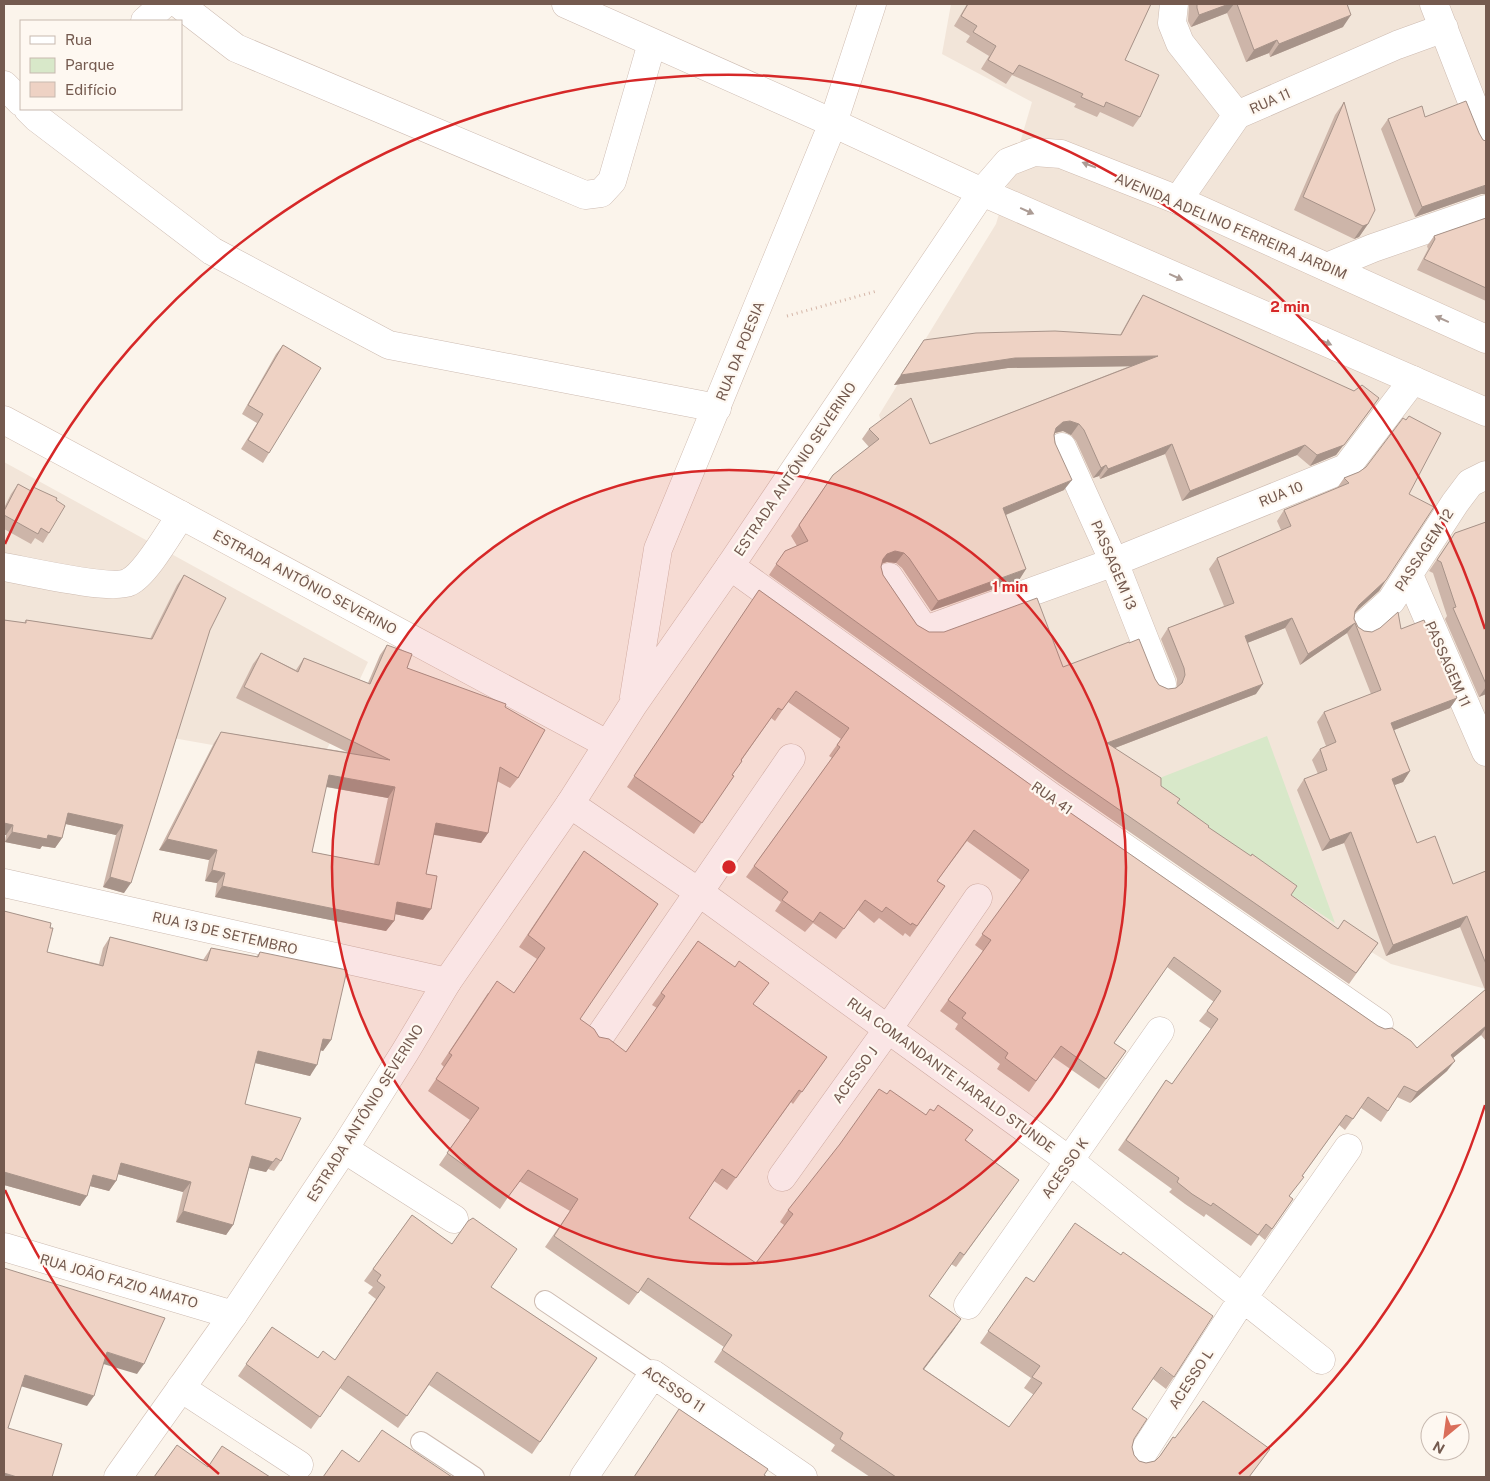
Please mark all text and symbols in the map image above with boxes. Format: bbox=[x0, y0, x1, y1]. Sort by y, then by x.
legend bbox=[20, 20, 182, 110]
text: Rua bbox=[65, 31, 92, 48]
text: Parque bbox=[65, 56, 115, 73]
text: Edifício bbox=[65, 81, 117, 98]
street label: RUA 11 bbox=[1247, 85, 1293, 117]
one-way arrow bbox=[1082, 161, 1096, 169]
street label: AVENIDA ADELINO FERREIRA JARDIM bbox=[1113, 170, 1349, 282]
one-way arrow bbox=[1020, 208, 1034, 216]
one-way arrow bbox=[1169, 273, 1183, 281]
text: 2 min bbox=[1270, 298, 1310, 315]
street label: RUA DA POESIA bbox=[713, 299, 767, 403]
one-way arrow bbox=[1435, 314, 1449, 322]
one-way arrow bbox=[1318, 338, 1332, 346]
street label: ESTRADA ANTÔNIO SEVERINO bbox=[730, 379, 859, 559]
street label: RUA 10 bbox=[1257, 478, 1305, 510]
street label: PASSAGEM 12 bbox=[1391, 506, 1457, 594]
street label: PASSAGEM 13 bbox=[1088, 518, 1140, 612]
street label: ESTRADA ANTÔNIO SEVERINO bbox=[210, 526, 400, 637]
text: 1 min bbox=[992, 578, 1028, 595]
street label: PASSAGEM 11 bbox=[1422, 619, 1474, 709]
street label: RUA 41 bbox=[1028, 778, 1076, 818]
centre of rings bbox=[720, 858, 738, 876]
street label: RUA 13 DE SETEMBRO bbox=[151, 909, 299, 957]
street label: RUA COMANDANTE HARALD STUNDE bbox=[844, 994, 1058, 1156]
street label: ESTRADA ANTÔNIO SEVERINO bbox=[303, 1021, 426, 1205]
street label: ACESSO J bbox=[829, 1044, 881, 1106]
street label: ACESSO K bbox=[1038, 1134, 1092, 1201]
street label: RUA JOÃO FAZIO AMATO bbox=[38, 1250, 200, 1311]
street label: ACESSO L bbox=[1166, 1346, 1216, 1412]
street label: ACESSO 11 bbox=[640, 1362, 708, 1416]
north arrow bbox=[1420, 1411, 1470, 1461]
text: N bbox=[1430, 1438, 1447, 1457]

